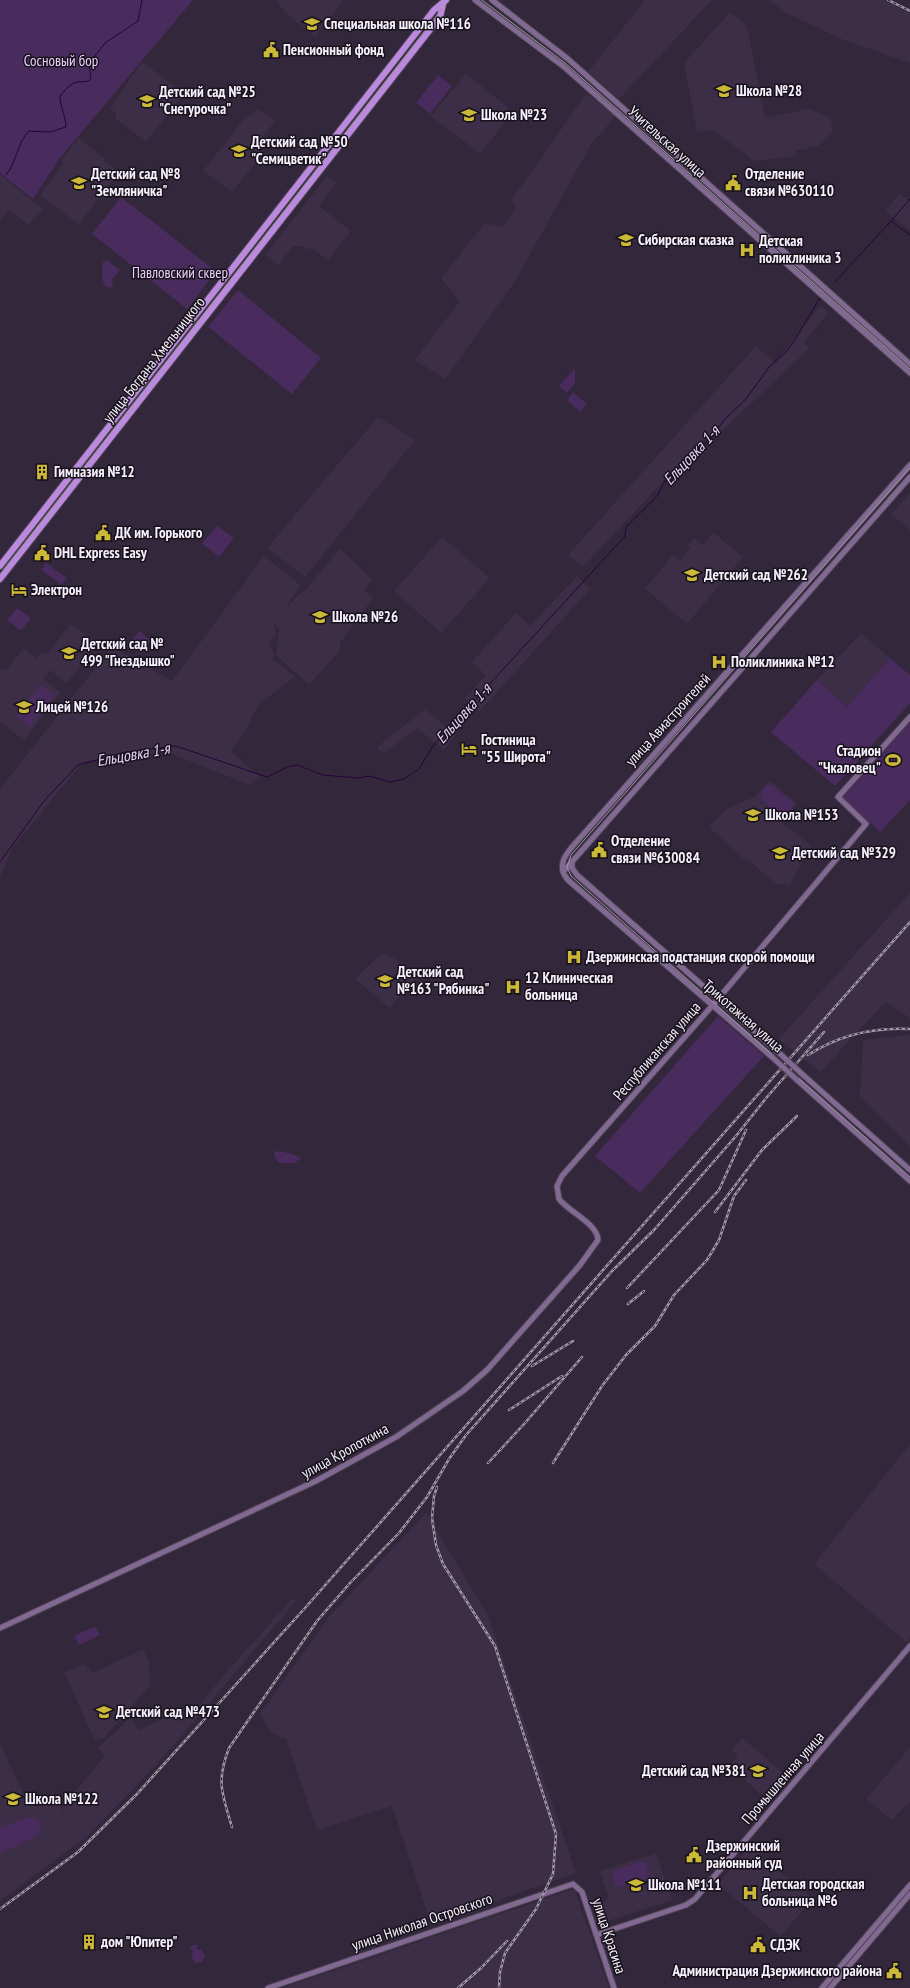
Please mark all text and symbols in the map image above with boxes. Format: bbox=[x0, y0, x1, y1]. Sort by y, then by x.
place label: Специальная школа №116 bbox=[324, 14, 471, 33]
school or university icon: Специальная школа №116 bbox=[303, 15, 321, 33]
place label: Пенсионный фонд bbox=[283, 40, 384, 59]
public building icon: Пенсионный фонд bbox=[262, 41, 280, 59]
park label: Сосновый бор bbox=[24, 51, 98, 70]
place label: Школа №28 bbox=[736, 81, 802, 100]
place label: Детский сад №25 "Снегурочка" bbox=[159, 82, 256, 118]
school or university icon: Школа №28 bbox=[715, 82, 733, 100]
school or university icon: Детский сад №25 "Снегурочка" bbox=[138, 92, 156, 110]
street label: Учительская улица bbox=[624, 102, 710, 182]
place label: Школа №23 bbox=[481, 105, 547, 124]
school or university icon: Школа №23 bbox=[460, 106, 478, 124]
place label: Детский сад №50 "Семицветик" bbox=[251, 132, 348, 168]
school or university icon: Детский сад №50 "Семицветик" bbox=[230, 142, 248, 160]
place label: Детский сад №8 "Земляничка" bbox=[91, 164, 181, 200]
place label: Отделение связи №630110 bbox=[745, 164, 834, 200]
school or university icon: Детский сад №8 "Земляничка" bbox=[70, 174, 88, 192]
public building icon: Отделение связи №630110 bbox=[724, 174, 742, 192]
place label: Сибирская сказка bbox=[638, 230, 734, 249]
school or university icon: Сибирская сказка bbox=[617, 231, 635, 249]
place label: Детская поликлиника 3 bbox=[759, 231, 841, 267]
hospital icon: Детская поликлиника 3 bbox=[738, 241, 756, 259]
park label: Павловский сквер bbox=[132, 263, 228, 282]
street label: улица Богдана Хмельницкого bbox=[98, 293, 209, 427]
water label: Ельцовка 1-я bbox=[658, 420, 725, 489]
place label: Гимназия №12 bbox=[54, 462, 135, 481]
building icon: Гимназия №12 bbox=[33, 463, 51, 481]
place label: ДК им. Горького bbox=[115, 523, 203, 542]
public building icon: ДК им. Горького bbox=[94, 524, 112, 542]
place label: DHL Express Easy bbox=[54, 543, 148, 562]
public building icon: DHL Express Easy bbox=[33, 544, 51, 562]
place label: Детский сад №262 bbox=[704, 565, 808, 584]
school or university icon: Детский сад №262 bbox=[683, 566, 701, 584]
place label: Электрон bbox=[31, 580, 82, 599]
hotel icon: Электрон bbox=[10, 581, 28, 599]
place label: Школа №26 bbox=[332, 607, 398, 626]
school or university icon: Школа №26 bbox=[311, 608, 329, 626]
place label: Детский сад № 499 "Гнездышко" bbox=[81, 634, 175, 670]
school or university icon: Детский сад № 499 "Гнездышко" bbox=[60, 644, 78, 662]
place label: Поликлиника №12 bbox=[731, 652, 835, 671]
hospital icon: Поликлиника №12 bbox=[710, 653, 728, 671]
street label: улица Авиастроителей bbox=[621, 669, 714, 770]
water label: Ельцовка 1-я bbox=[431, 678, 496, 747]
place label: Лицей №126 bbox=[35, 697, 108, 716]
school or university icon: Лицей №126 bbox=[15, 698, 33, 716]
place label: Гостиница "55 Широта" bbox=[481, 730, 551, 766]
water label: Ельцовка 1-я bbox=[95, 737, 173, 770]
hotel icon: Гостиница "55 Широта" bbox=[460, 740, 478, 758]
place label: Стадион "Чкаловец" bbox=[818, 741, 881, 777]
sports icon: Стадион "Чкаловец" bbox=[884, 751, 902, 769]
place label: Школа №153 bbox=[765, 805, 838, 824]
school or university icon: Школа №153 bbox=[744, 806, 762, 824]
place label: Отделение связи №630084 bbox=[611, 831, 700, 867]
public building icon: Отделение связи №630084 bbox=[590, 841, 608, 859]
place label: Детский сад №329 bbox=[792, 843, 896, 862]
school or university icon: Детский сад №329 bbox=[771, 844, 789, 862]
place label: Дзержинская подстанция скорой помощи bbox=[586, 947, 815, 966]
hospital icon: Дзержинская подстанция скорой помощи bbox=[565, 948, 583, 966]
place label: Детский сад №163 "Рябинка" bbox=[397, 962, 490, 998]
place label: 12 Клиническая больница bbox=[525, 968, 613, 1004]
school or university icon: Детский сад №163 "Рябинка" bbox=[376, 972, 394, 990]
street label: Трикотажная улица bbox=[699, 975, 788, 1056]
hospital icon: 12 Клиническая больница bbox=[504, 978, 522, 996]
street label: Республиканская улица bbox=[609, 998, 705, 1104]
street label: улица Кропоткина bbox=[298, 1419, 392, 1482]
place label: Детский сад №473 bbox=[116, 1702, 220, 1721]
school or university icon: Детский сад №473 bbox=[95, 1703, 113, 1721]
street label: Промышленная улица bbox=[737, 1727, 828, 1828]
place label: Детский сад №381 bbox=[642, 1761, 746, 1780]
school or university icon: Детский сад №381 bbox=[749, 1762, 767, 1780]
place label: Школа №122 bbox=[25, 1789, 98, 1808]
school or university icon: Школа №122 bbox=[4, 1790, 22, 1808]
place label: Дзержинский районный суд bbox=[706, 1836, 782, 1872]
public building icon: Дзержинский районный суд bbox=[685, 1846, 703, 1864]
place label: Детская городская больница №6 bbox=[762, 1874, 865, 1910]
place label: Школа №111 bbox=[648, 1875, 721, 1894]
school or university icon: Школа №111 bbox=[627, 1876, 645, 1894]
hospital icon: Детская городская больница №6 bbox=[741, 1884, 759, 1902]
street label: улица Николая Островского bbox=[349, 1889, 495, 1954]
street label: улица Красина bbox=[588, 1896, 631, 1976]
place label: дом "Юпитер" bbox=[100, 1932, 177, 1951]
building icon: дом "Юпитер" bbox=[80, 1933, 98, 1951]
place label: СДЭК bbox=[770, 1935, 801, 1954]
public building icon: СДЭК bbox=[749, 1936, 767, 1954]
place label: Администрация Дзержинского района bbox=[671, 1961, 882, 1980]
public building icon: Администрация Дзержинского района bbox=[885, 1962, 903, 1980]

